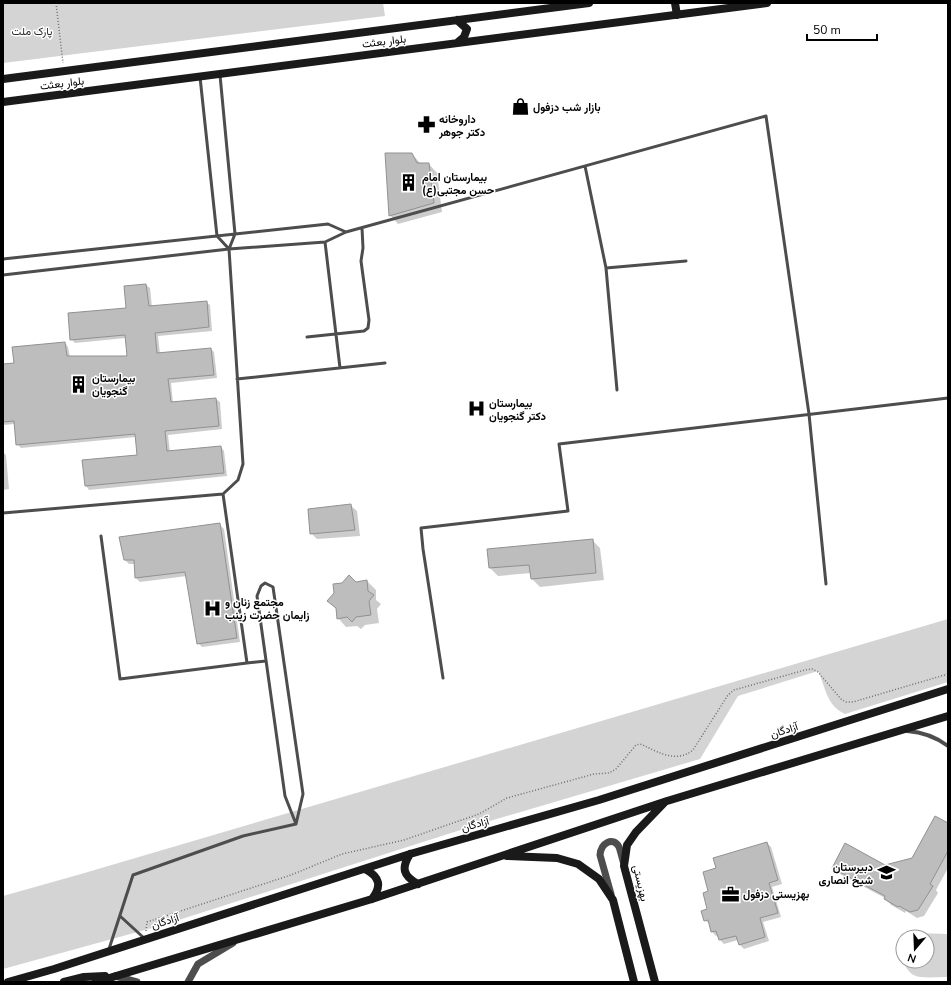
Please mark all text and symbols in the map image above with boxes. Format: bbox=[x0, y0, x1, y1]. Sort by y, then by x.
scale bar bbox=[807, 16, 877, 42]
text: 50 m bbox=[813, 22, 841, 38]
park label: پارک ملت bbox=[11, 24, 53, 39]
street label: بلوار بعثت bbox=[361, 31, 407, 52]
street label: بلوار بعثت bbox=[39, 73, 85, 94]
shop icon: بازار شب دزفول bbox=[510, 97, 530, 117]
place label: بازار شب دزفول bbox=[533, 100, 601, 115]
place label: داروخانه دکتر جوهر bbox=[438, 112, 486, 140]
pharmacy icon: داروخانه دکتر جوهر bbox=[416, 115, 436, 135]
place label: بیمارستان امام حسن مجتبی(ع) bbox=[422, 170, 495, 198]
building icon: بیمارستان امام حسن مجتبی(ع) bbox=[399, 173, 419, 193]
place label: بیمارستان گنجویان bbox=[92, 371, 135, 399]
building icon: بیمارستان گنجویان bbox=[69, 374, 89, 394]
place label: بیمارستان دکتر گنجویان bbox=[489, 396, 547, 424]
hospital icon: بیمارستان دکتر گنجویان bbox=[466, 399, 486, 419]
place label: مجتمع زنان و زایمان حضرت زینب bbox=[225, 595, 309, 623]
hospital icon: مجتمع زنان و زایمان حضرت زینب bbox=[202, 598, 222, 618]
street label: آزادگان bbox=[768, 718, 801, 742]
street label: آزادگان bbox=[459, 813, 492, 836]
place label: دبیرستان شیخ انصاری bbox=[818, 860, 874, 888]
school or university icon: دبیرستان شیخ انصاری bbox=[876, 863, 896, 883]
street label: بهزیستی bbox=[629, 864, 652, 903]
office icon: بهزیستی دزفول bbox=[720, 884, 740, 904]
place label: بهزیستی دزفول bbox=[743, 887, 809, 902]
street label: آزادگان bbox=[149, 909, 182, 933]
north arrow bbox=[895, 929, 935, 969]
text: N bbox=[906, 950, 918, 966]

